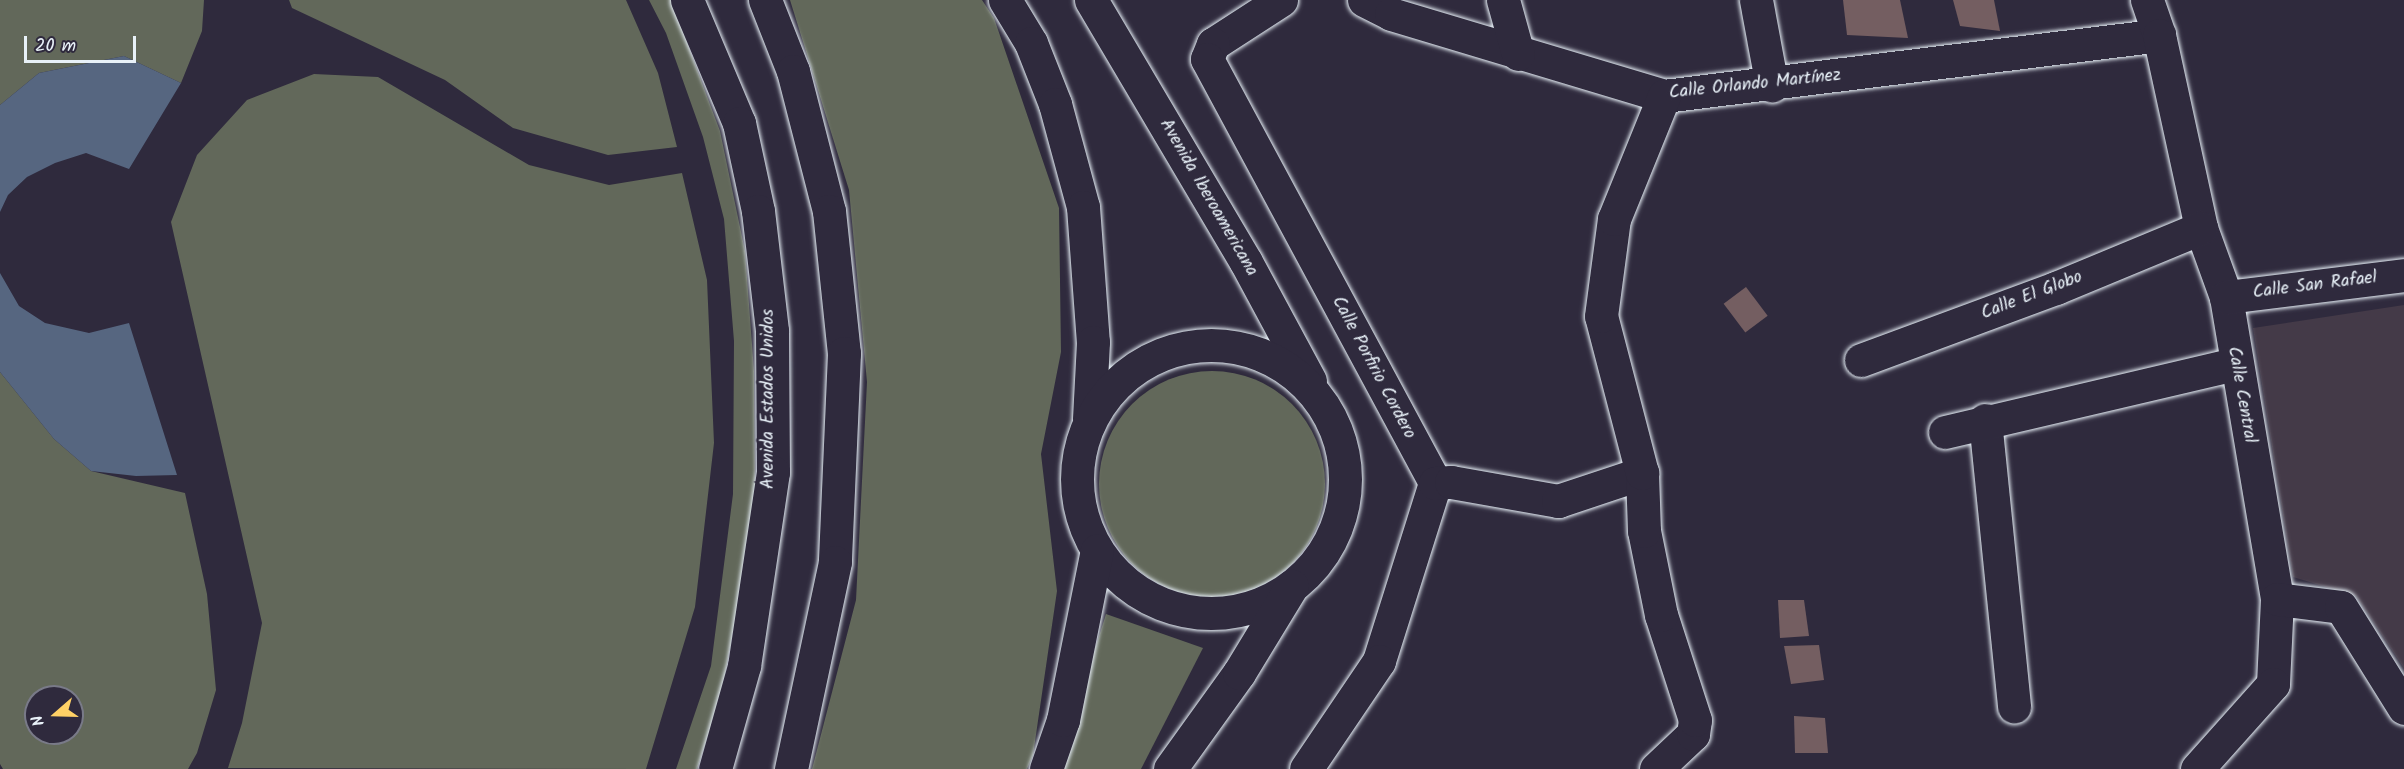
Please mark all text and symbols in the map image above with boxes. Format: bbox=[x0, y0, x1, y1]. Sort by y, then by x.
scale bar bbox=[27, 24, 140, 62]
text: 20 m bbox=[35, 32, 76, 61]
street label: Calle Orlando Martínez bbox=[1668, 65, 1842, 105]
street label: Avenida Iberoamericana bbox=[1154, 116, 1262, 280]
street label: Calle El Globo bbox=[1978, 267, 2086, 325]
street label: Calle San Rafael bbox=[2252, 268, 2378, 304]
street label: Calle Porfirio Cordero bbox=[1326, 293, 1420, 443]
street label: Avenida Estados Unidos bbox=[758, 309, 780, 489]
street label: Calle Central bbox=[2222, 345, 2260, 445]
north arrow bbox=[24, 685, 84, 745]
text: N bbox=[25, 712, 52, 730]

